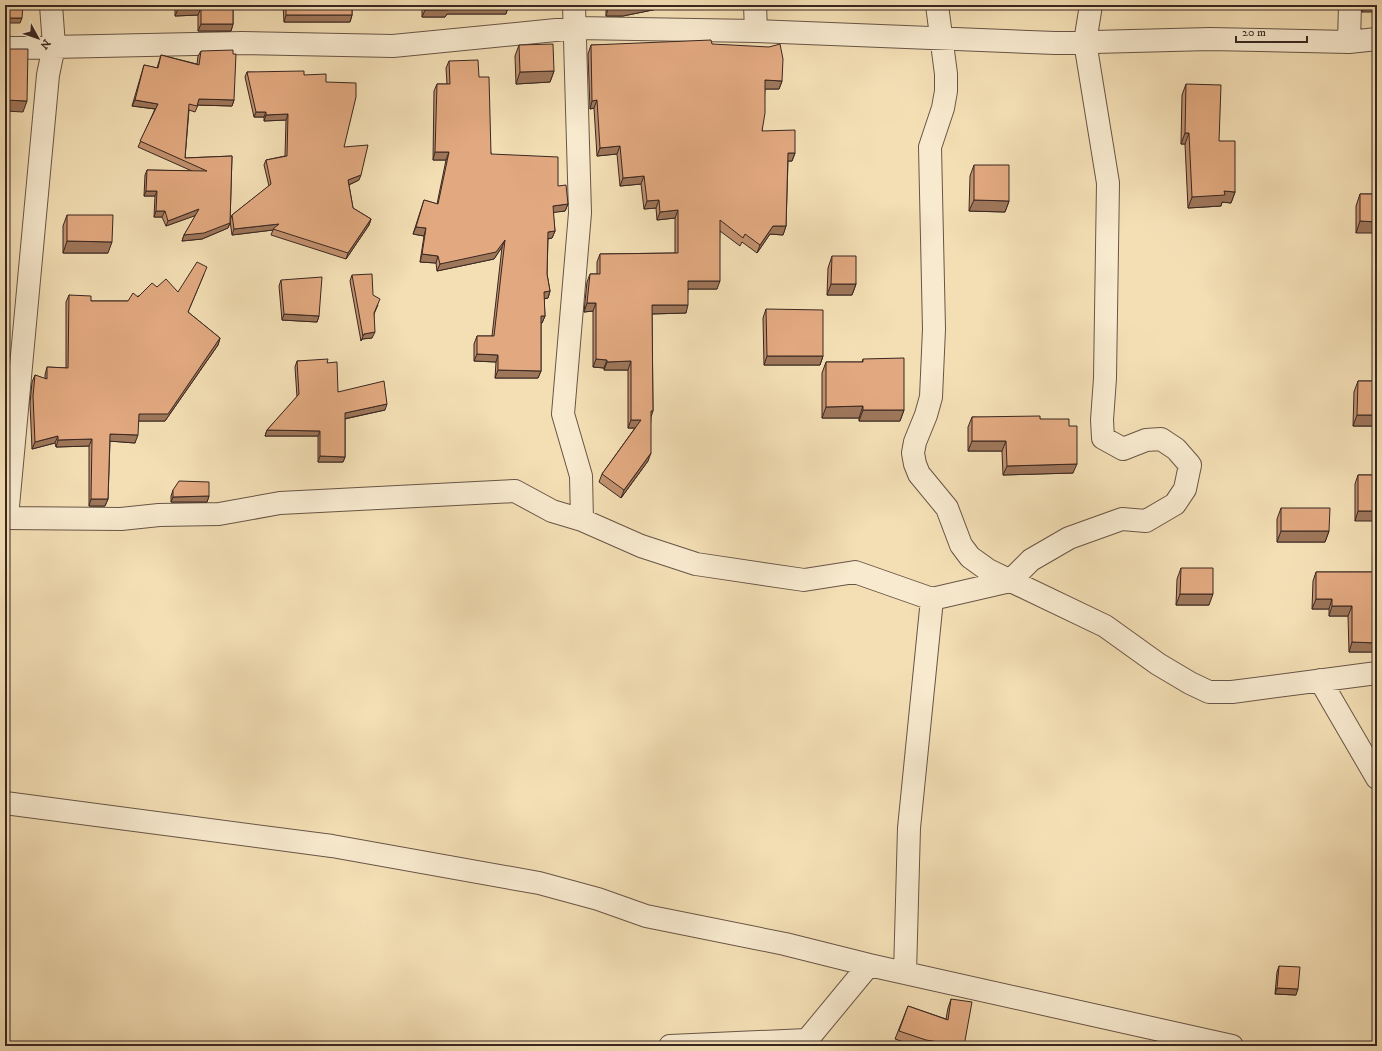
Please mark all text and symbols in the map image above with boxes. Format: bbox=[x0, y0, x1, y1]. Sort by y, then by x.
north arrow bbox=[18, 18, 58, 58]
scale bar bbox=[1236, 18, 1307, 44]
text: 20 m bbox=[1242, 25, 1266, 40]
text: N bbox=[37, 36, 53, 52]

